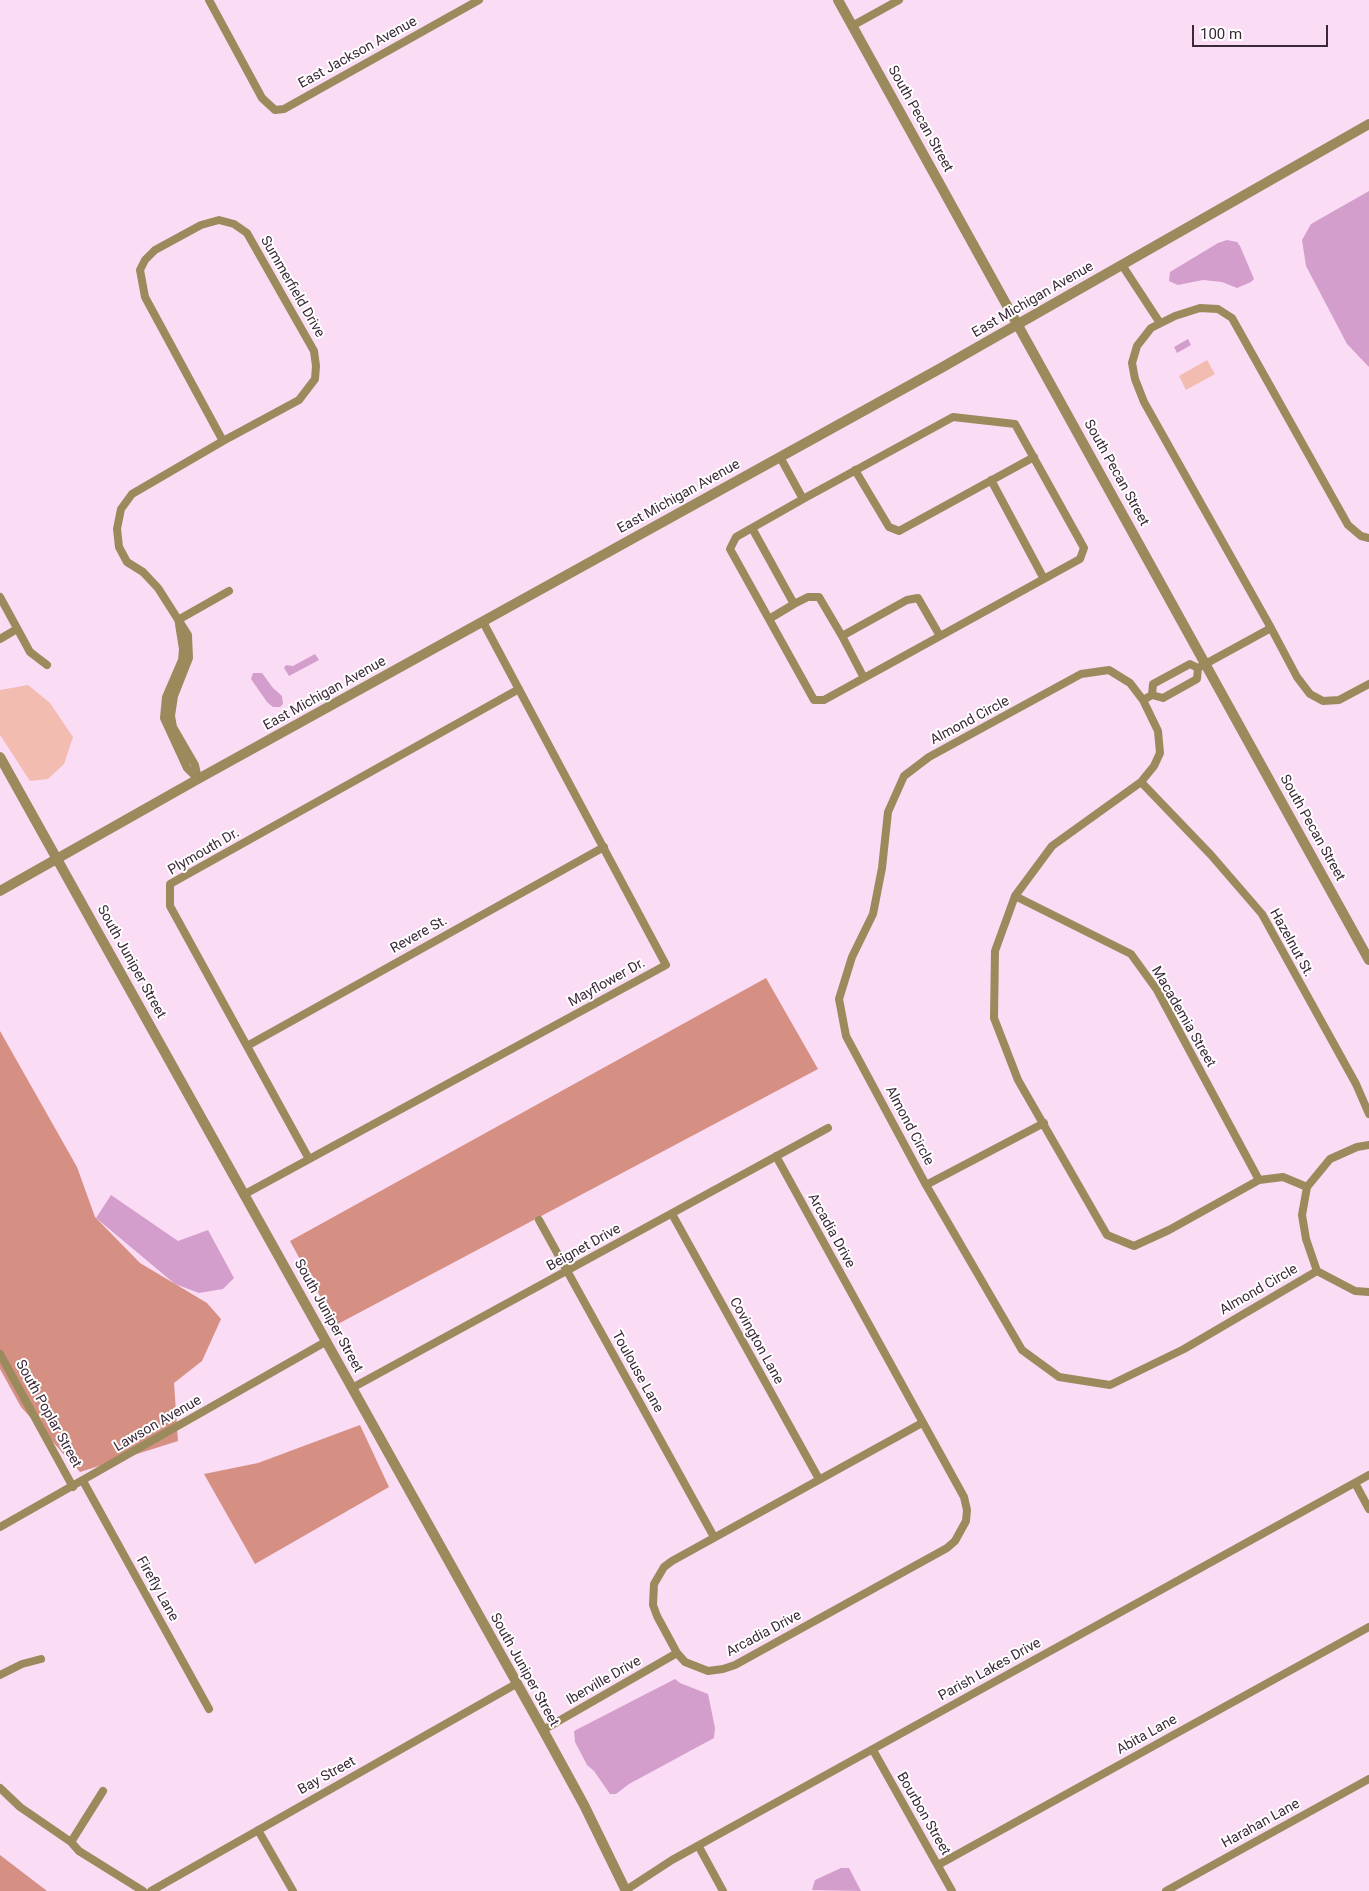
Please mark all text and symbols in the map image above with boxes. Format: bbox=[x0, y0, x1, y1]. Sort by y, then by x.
street label: East Jackson Avenue bbox=[296, 13, 420, 93]
scale bar bbox=[1194, 15, 1330, 47]
text: 100 m bbox=[1200, 25, 1242, 43]
street label: South Pecan Street bbox=[884, 63, 956, 175]
street label: Summerfield Drive bbox=[256, 233, 328, 341]
street label: East Michigan Avenue bbox=[969, 258, 1097, 342]
street label: South Pecan Street bbox=[1080, 417, 1152, 529]
street label: East Michigan Avenue bbox=[615, 456, 743, 538]
street label: East Michigan Avenue bbox=[261, 653, 389, 735]
street label: Almond Circle bbox=[928, 693, 1012, 749]
street label: South Pecan Street bbox=[1276, 772, 1348, 884]
street label: Plymouth Dr. bbox=[165, 825, 243, 879]
street label: South Juniper Street bbox=[93, 902, 169, 1022]
street label: Hazelnut St. bbox=[1265, 906, 1317, 980]
street label: Revere St. bbox=[388, 913, 450, 957]
street label: Mayflower Dr. bbox=[566, 955, 648, 1011]
street label: Macademia Street bbox=[1147, 964, 1219, 1070]
street label: Almond Circle bbox=[881, 1084, 937, 1168]
street label: Arcadia Drive bbox=[804, 1191, 858, 1271]
street label: Beignet Drive bbox=[544, 1221, 624, 1275]
street label: South Juniper Street bbox=[290, 1256, 366, 1376]
street label: Almond Circle bbox=[1217, 1261, 1301, 1319]
street label: Covington Lane bbox=[725, 1295, 787, 1387]
street label: Toulouse Lane bbox=[608, 1328, 666, 1416]
street label: South Poplar Street bbox=[11, 1357, 85, 1471]
street label: Lawson Avenue bbox=[111, 1392, 205, 1456]
street label: Firefly Lane bbox=[132, 1554, 182, 1624]
street label: Arcadia Drive bbox=[724, 1607, 804, 1661]
street label: South Juniper Street bbox=[486, 1610, 562, 1730]
street label: Parish Lakes Drive bbox=[936, 1635, 1044, 1705]
street label: Iberville Drive bbox=[564, 1653, 644, 1709]
street label: Abita Lane bbox=[1114, 1712, 1180, 1758]
street label: Bay Street bbox=[295, 1753, 359, 1799]
street label: Bourbon Street bbox=[892, 1769, 954, 1859]
street label: Harahan Lane bbox=[1219, 1796, 1303, 1852]

